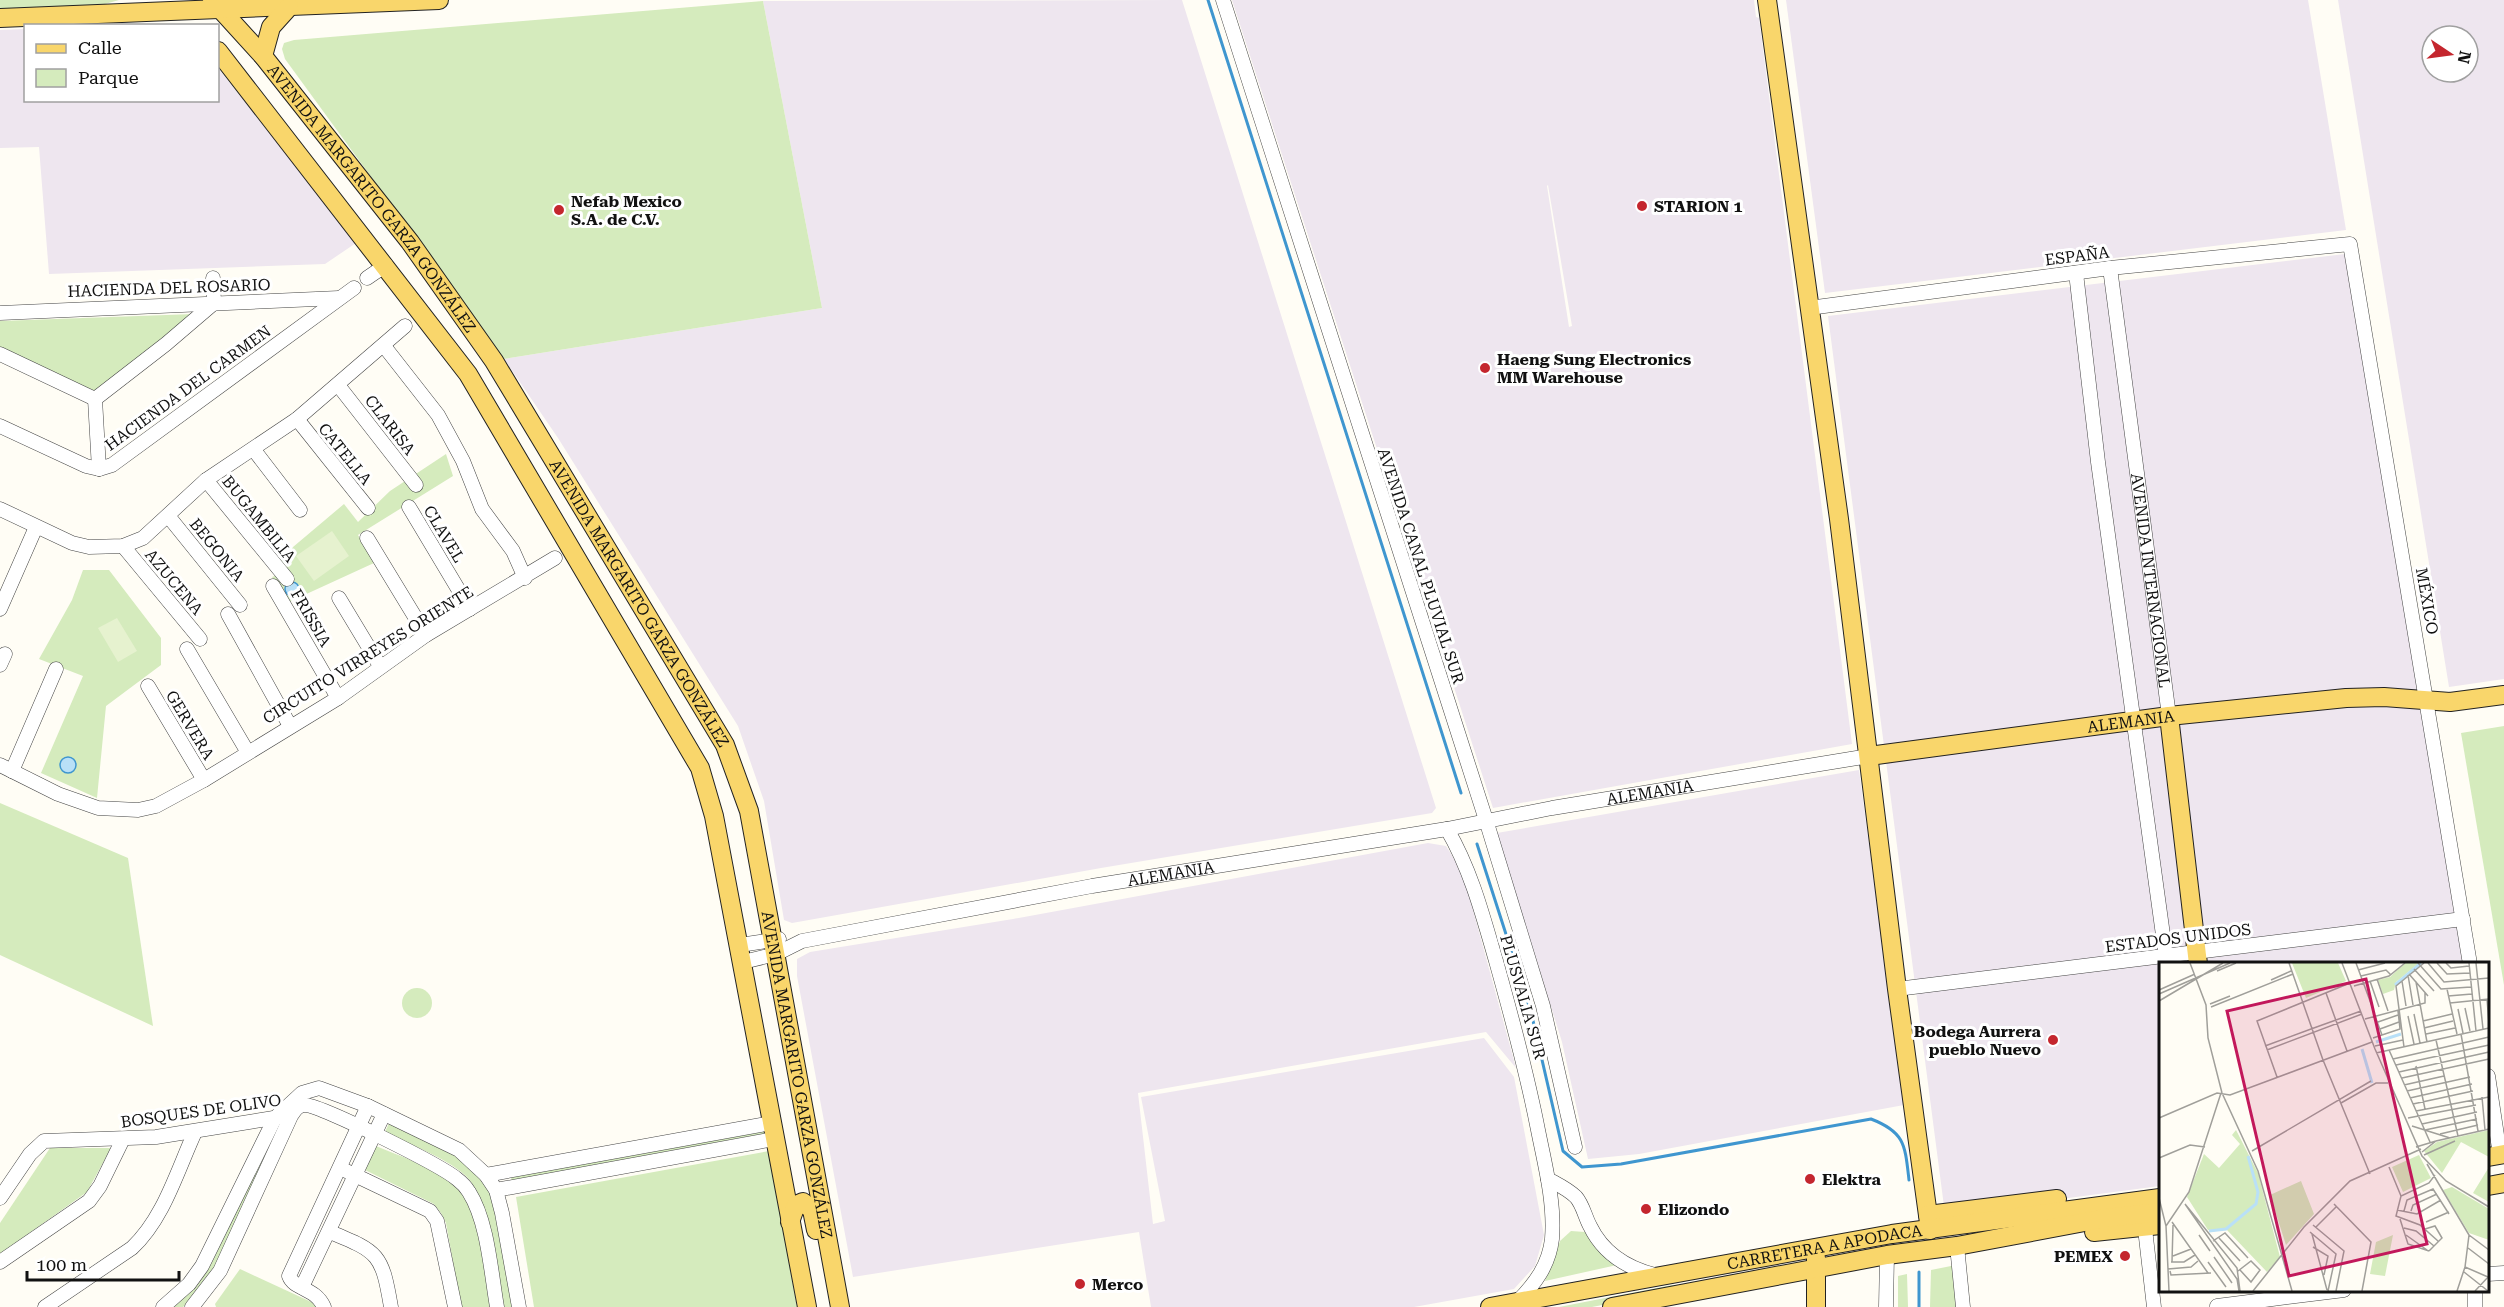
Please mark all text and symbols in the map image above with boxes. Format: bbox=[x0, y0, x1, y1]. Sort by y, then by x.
legend bbox=[24, 24, 219, 102]
north arrow bbox=[2420, 24, 2480, 84]
text: Calle bbox=[78, 37, 122, 58]
text: N bbox=[2453, 49, 2475, 65]
street label: AVENIDA MARGARITO GARZA GONZÁLEZ bbox=[264, 60, 480, 336]
text: Parque bbox=[78, 67, 139, 88]
place label: Nefab Mexico S.A. de C.V. bbox=[571, 192, 682, 229]
place label: STARION 1 bbox=[1654, 197, 1742, 216]
marker: STARION 1 bbox=[1635, 199, 1649, 213]
marker: Nefab Mexico S.A. de C.V. bbox=[552, 203, 566, 217]
street label: ESPAÑA bbox=[2044, 243, 2111, 269]
street label: HACIENDA DEL ROSARIO bbox=[67, 275, 271, 301]
street label: HACIENDA DEL CARMEN bbox=[101, 321, 275, 455]
place label: Haeng Sung Electronics MM Warehouse bbox=[1497, 350, 1691, 387]
marker: Haeng Sung Electronics MM Warehouse bbox=[1478, 361, 1492, 375]
street label: CLARISA bbox=[361, 391, 420, 459]
street label: CATELLA bbox=[314, 419, 376, 489]
street label: AVENIDA CANAL PLUVIAL SUR bbox=[1374, 446, 1468, 686]
street label: AVENIDA MARGARITO GARZA GONZÁLEZ bbox=[546, 456, 733, 750]
street label: BUGAMBILIA bbox=[218, 472, 300, 567]
street label: AVENIDA INTERNACIONAL bbox=[2128, 472, 2175, 689]
street label: CLAVEL bbox=[420, 502, 468, 566]
street label: BEGONIA bbox=[186, 515, 249, 586]
street label: AZUCENA bbox=[141, 545, 207, 619]
street label: MÉXICO bbox=[2412, 566, 2442, 636]
street label: CIRCUITO VIRREYES ORIENTE bbox=[259, 582, 477, 728]
street label: FRISSIA bbox=[287, 586, 336, 651]
street label: GERVERA bbox=[162, 687, 218, 764]
street label: ALEMANIA bbox=[2086, 706, 2176, 736]
street label: ALEMANIA bbox=[1605, 775, 1696, 808]
street label: ALEMANIA bbox=[1126, 857, 1216, 890]
street label: AVENIDA MARGARITO GARZA GONZÁLEZ bbox=[758, 910, 837, 1240]
street label: ESTADOS UNIDOS bbox=[2104, 920, 2252, 956]
street label: PLUSVALIA SUR bbox=[1496, 933, 1550, 1061]
inset map bbox=[2159, 962, 2489, 1292]
place label: Bodega Aurrera pueblo Nuevo bbox=[1914, 1022, 2042, 1059]
marker: Bodega Aurrera pueblo Nuevo bbox=[2046, 1033, 2060, 1047]
street label: BOSQUES DE OLIVO bbox=[120, 1090, 282, 1132]
place label: Elektra bbox=[1822, 1170, 1881, 1189]
marker: Elektra bbox=[1803, 1172, 1817, 1186]
place label: Elizondo bbox=[1658, 1200, 1729, 1219]
marker: Elizondo bbox=[1639, 1202, 1653, 1216]
street label: CARRETERA A APODACA bbox=[1725, 1220, 1924, 1273]
scale bar bbox=[27, 1244, 178, 1282]
place label: PEMEX bbox=[2054, 1247, 2113, 1266]
marker: PEMEX bbox=[2118, 1249, 2132, 1263]
text: 100 m bbox=[36, 1254, 87, 1275]
place label: Merco bbox=[1092, 1275, 1143, 1294]
marker: Merco bbox=[1073, 1277, 1087, 1291]

